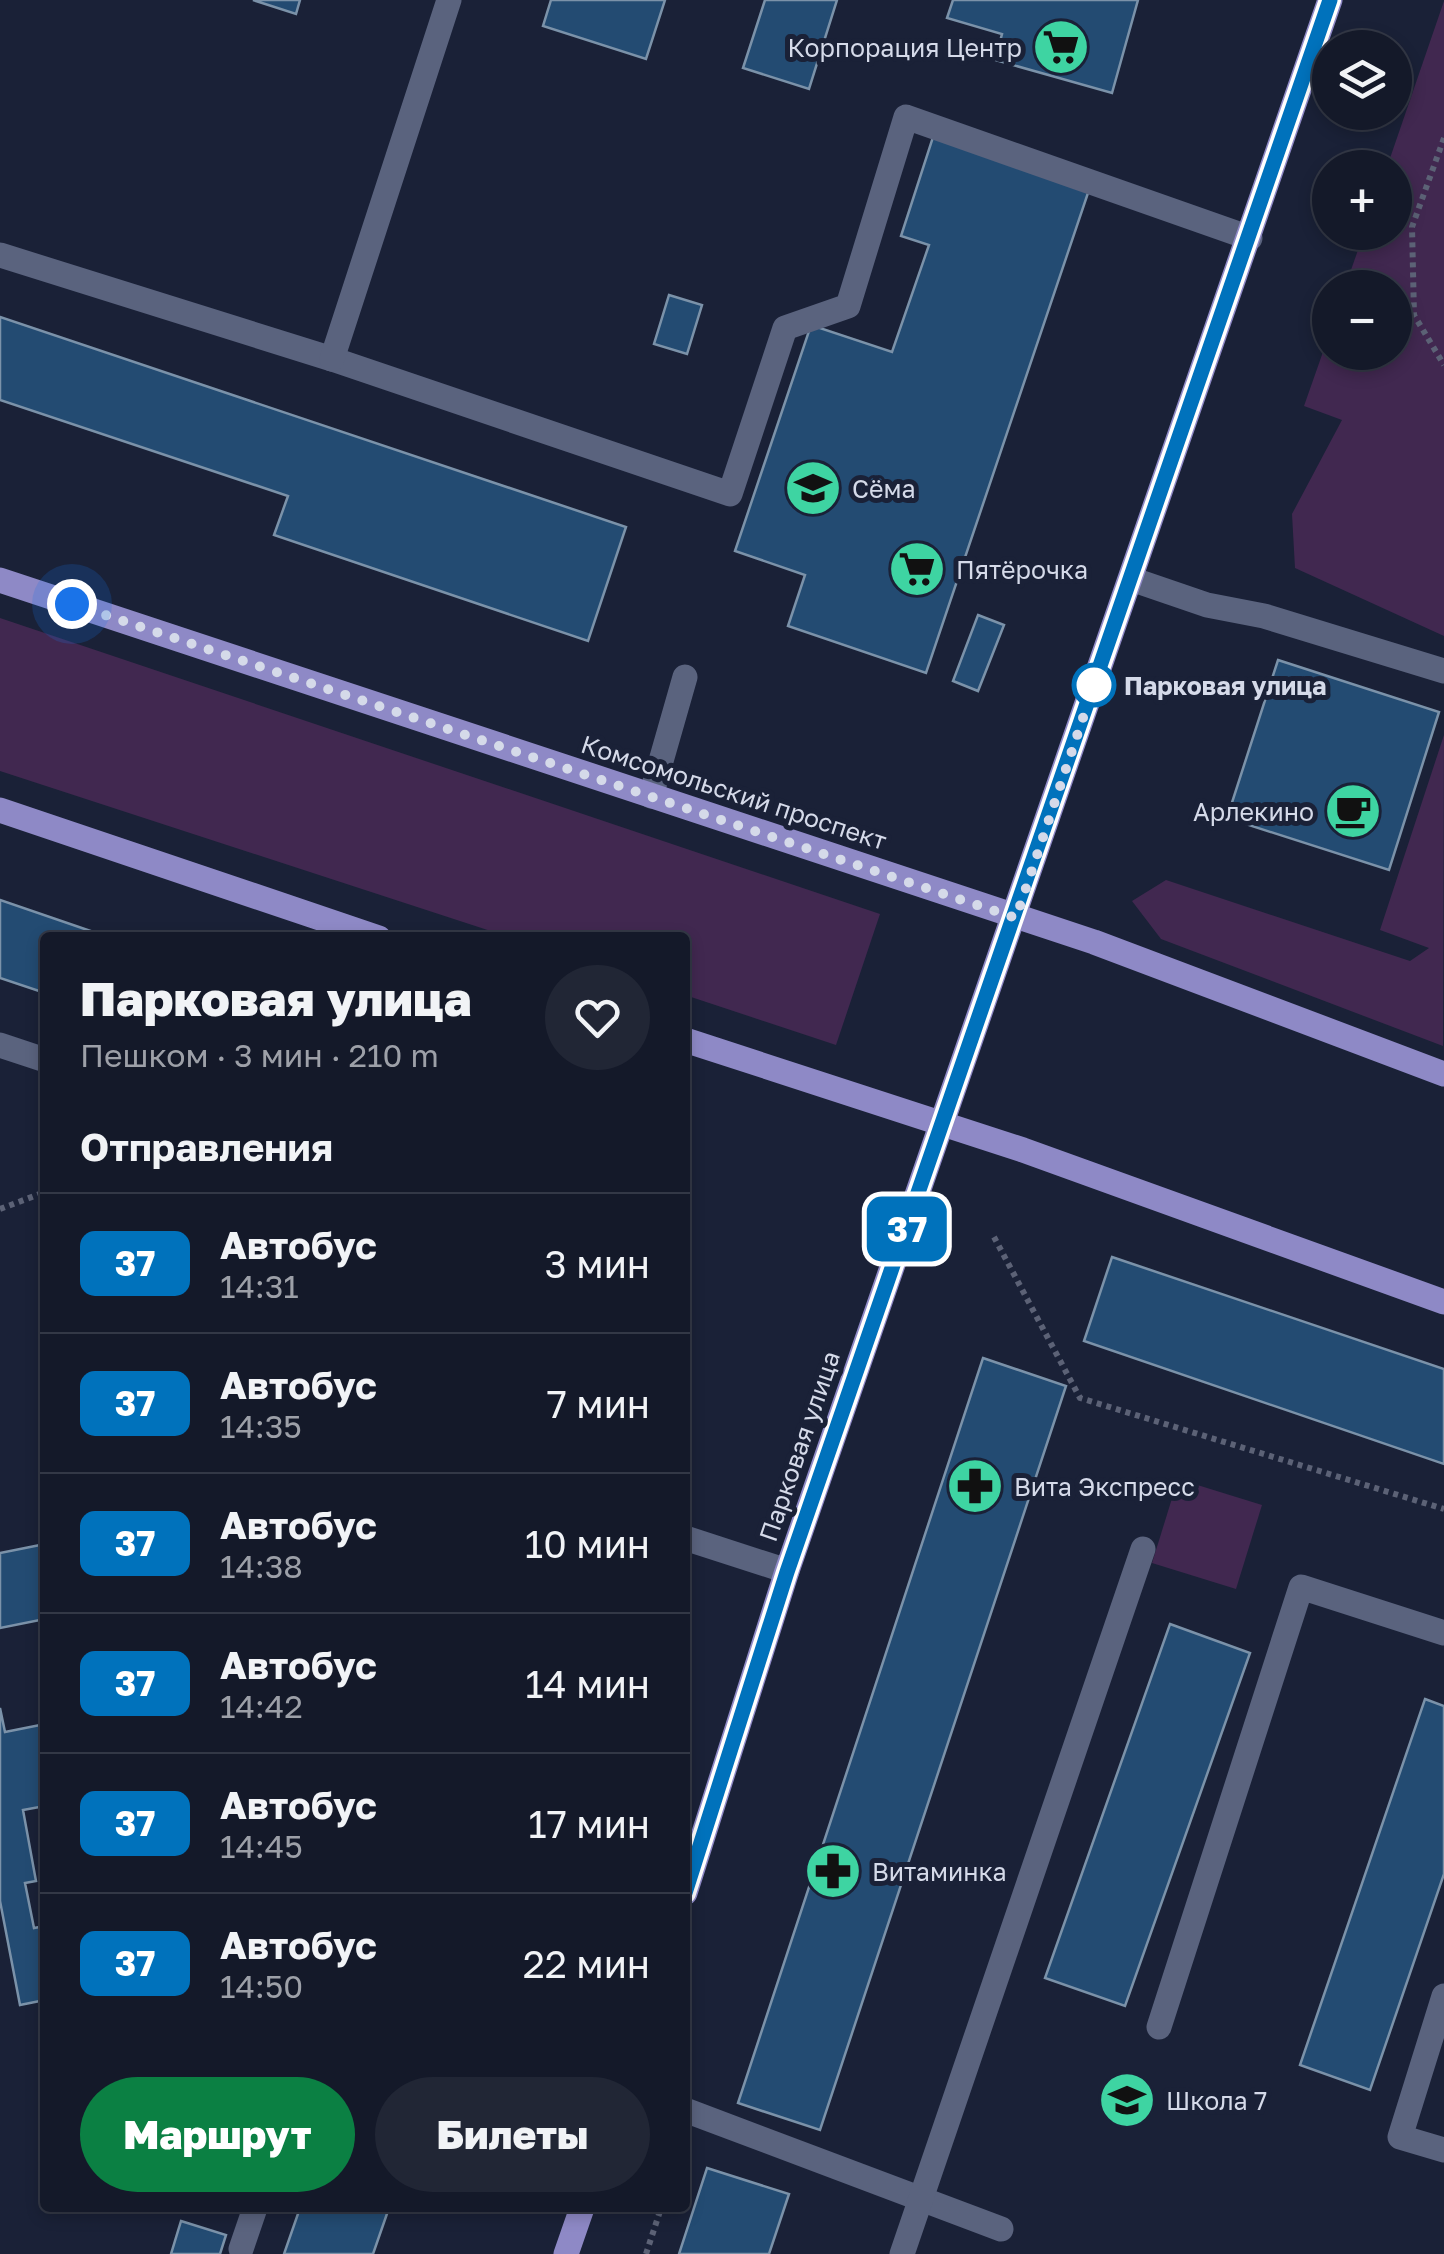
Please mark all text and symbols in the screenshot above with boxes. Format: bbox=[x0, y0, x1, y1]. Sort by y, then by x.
supermarket icon: Корпорация Центр bbox=[1031, 17, 1091, 77]
map controls bbox=[1312, 30, 1412, 370]
button: layers bbox=[1312, 30, 1412, 130]
place label: Корпорация Центр bbox=[788, 32, 1022, 63]
button: + bbox=[1312, 150, 1412, 250]
button: − bbox=[1312, 270, 1412, 370]
school or university icon: Сёма bbox=[783, 458, 843, 518]
place label: Сёма bbox=[852, 473, 916, 504]
supermarket icon: Пятёрочка bbox=[887, 539, 947, 599]
place label: Пятёрочка bbox=[956, 554, 1088, 585]
your location bbox=[47, 579, 97, 629]
marker: Парковая улица bbox=[1073, 664, 1115, 706]
place label: Парковая улица bbox=[1124, 670, 1327, 701]
street label: Комсомольский проспект bbox=[577, 728, 891, 856]
cafe icon: Арлекино bbox=[1323, 781, 1383, 841]
place label: Арлекино bbox=[1193, 796, 1314, 827]
button: heart bbox=[545, 965, 650, 1070]
text: Парковая улица bbox=[80, 969, 472, 1027]
text: Пешком · 3 мин · 210 m bbox=[80, 1036, 439, 1074]
text: Отправления bbox=[80, 1124, 333, 1169]
line badge: 37 bbox=[862, 1196, 952, 1262]
text: 37 bbox=[887, 1208, 927, 1250]
text: Автобус bbox=[220, 1222, 377, 1267]
text: 3 мин bbox=[545, 1241, 650, 1286]
text: 37 bbox=[115, 1242, 155, 1284]
text: 14:31 bbox=[220, 1267, 299, 1305]
street label: Парковая улица bbox=[752, 1347, 846, 1545]
text: Автобус bbox=[220, 1362, 377, 1407]
text: 7 мин bbox=[547, 1381, 650, 1426]
text: 37 bbox=[115, 1382, 155, 1424]
text: 14:35 bbox=[220, 1407, 302, 1445]
pharmacy icon: Вита Экспресс bbox=[945, 1456, 1005, 1516]
place label: Вита Экспресс bbox=[1014, 1471, 1195, 1502]
text: Автобус bbox=[220, 1502, 377, 1547]
text: 10 мин bbox=[525, 1521, 650, 1566]
text: 37 bbox=[115, 1522, 155, 1564]
text: 14:38 bbox=[220, 1547, 303, 1585]
text: Автобус bbox=[220, 1642, 377, 1687]
text: 14 мин bbox=[525, 1661, 650, 1706]
text: 37 bbox=[115, 1662, 155, 1704]
text: 14:42 bbox=[220, 1687, 303, 1725]
text: Автобус bbox=[220, 1782, 377, 1827]
text: 17 мин bbox=[528, 1801, 650, 1846]
text: 37 bbox=[115, 1802, 155, 1844]
text: 14:45 bbox=[220, 1827, 303, 1865]
pharmacy icon: Витаминка bbox=[803, 1841, 863, 1901]
place label: Витаминка bbox=[872, 1856, 1007, 1887]
text: Автобус bbox=[220, 1922, 377, 1967]
text: 22 мин bbox=[523, 1941, 650, 1986]
text: 37 bbox=[115, 1942, 155, 1984]
text: 14:50 bbox=[220, 1967, 303, 2005]
school or university icon: Школа 7 bbox=[1097, 2070, 1157, 2130]
button: Маршрут bbox=[80, 2077, 355, 2192]
button: Билеты bbox=[375, 2077, 650, 2192]
place label: Школа 7 bbox=[1166, 2085, 1267, 2116]

